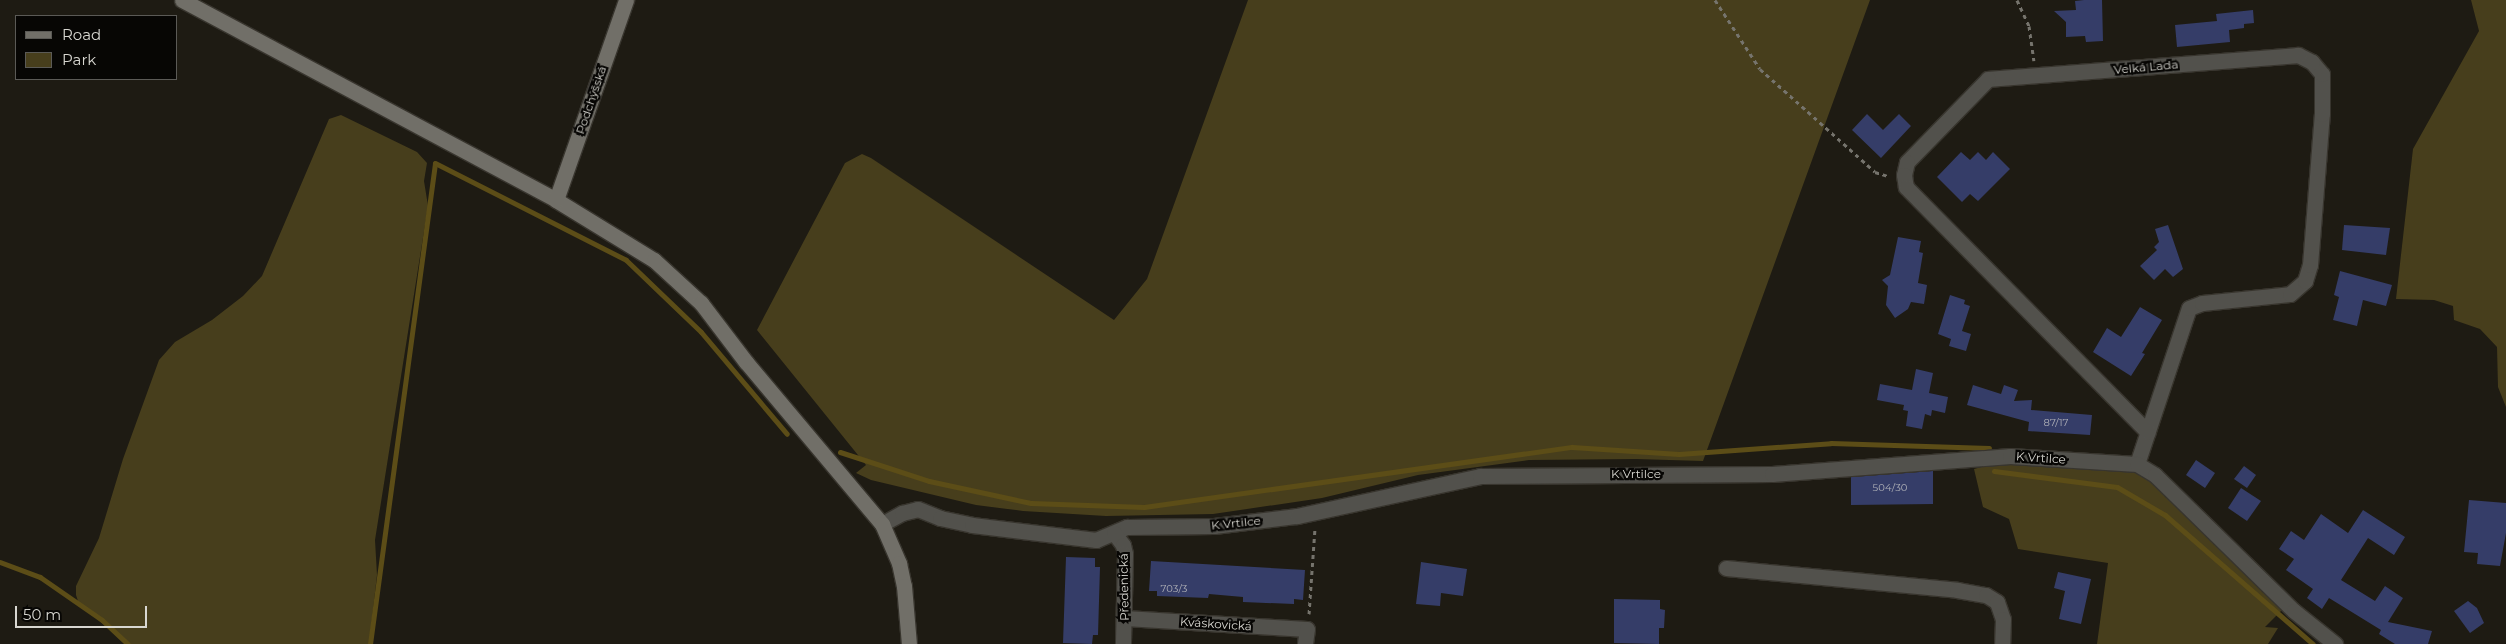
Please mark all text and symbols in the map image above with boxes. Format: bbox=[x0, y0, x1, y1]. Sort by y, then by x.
legend bbox=[15, 15, 178, 80]
text: Road bbox=[62, 25, 101, 44]
text: Park bbox=[62, 50, 96, 69]
street label: Velká Lada bbox=[2113, 57, 2179, 77]
street label: Podchýšská bbox=[573, 64, 609, 136]
house number: 87/17 bbox=[2044, 417, 2068, 429]
street label: K Vrtilce bbox=[2016, 449, 2066, 467]
street label: K Vrtilce bbox=[1611, 467, 1661, 481]
house number: 504/30 bbox=[1873, 482, 1907, 494]
street label: K Vrtilce bbox=[1210, 513, 1262, 533]
street label: Předenická bbox=[1116, 553, 1132, 621]
house number: 703/3 bbox=[1161, 583, 1187, 595]
scale bar bbox=[18, 596, 150, 628]
text: 50 m bbox=[23, 605, 61, 624]
street label: Kváskovická bbox=[1180, 614, 1252, 634]

